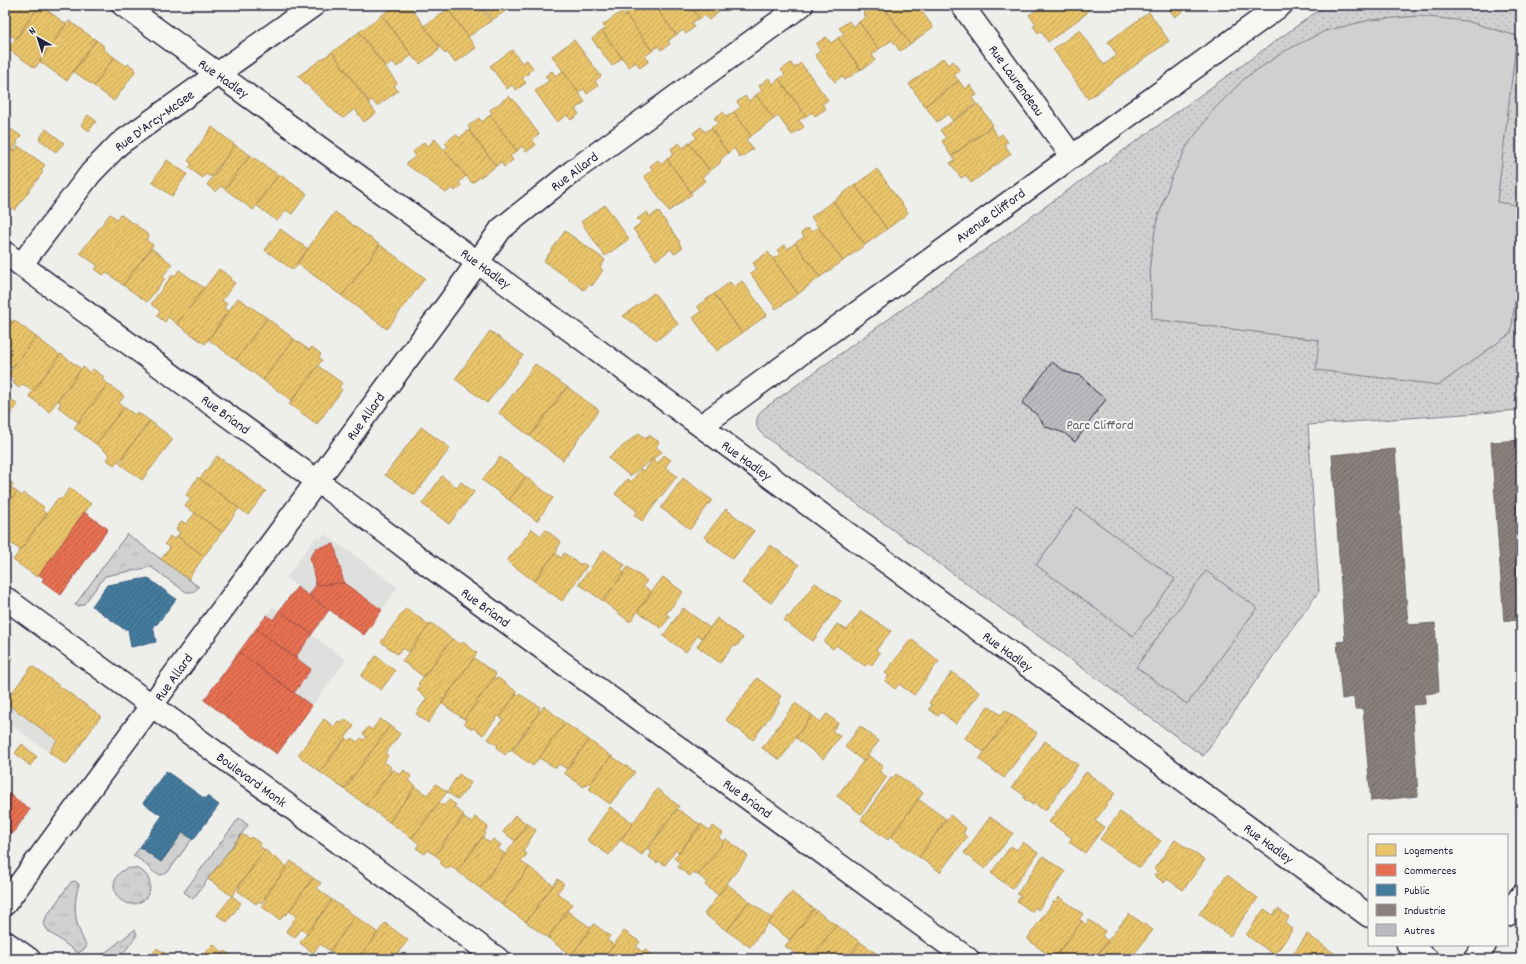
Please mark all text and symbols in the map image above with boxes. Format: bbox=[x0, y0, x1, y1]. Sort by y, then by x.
north arrow bbox=[18, 18, 58, 58]
text: N bbox=[26, 24, 41, 40]
street label: Rue Laurendeau bbox=[983, 41, 1048, 121]
street label: Rue Hadley bbox=[193, 55, 252, 105]
street label: Rue D'Arcy-McGee bbox=[111, 86, 199, 157]
street label: Rue Allard bbox=[547, 148, 603, 197]
street label: Avenue Clifford bbox=[952, 184, 1030, 249]
street label: Rue Hadley bbox=[456, 245, 514, 295]
street label: Rue Allard bbox=[342, 389, 391, 445]
street label: Rue Briand bbox=[196, 391, 253, 440]
park label: Parc Clifford bbox=[1066, 416, 1134, 436]
street label: Rue Hadley bbox=[717, 437, 775, 487]
street label: Rue Briand bbox=[456, 584, 513, 633]
street label: Rue Hadley bbox=[978, 628, 1036, 678]
street label: Rue Allard bbox=[150, 650, 199, 706]
street label: Boulevard Monk bbox=[212, 748, 290, 813]
street label: Rue Briand bbox=[718, 775, 775, 824]
street label: Rue Hadley bbox=[1239, 820, 1297, 870]
legend bbox=[1368, 834, 1508, 946]
text: Logements bbox=[1404, 843, 1453, 860]
text: Commerces bbox=[1404, 863, 1457, 880]
text: Public bbox=[1404, 883, 1430, 900]
text: Industrie bbox=[1404, 903, 1445, 920]
text: Autres bbox=[1404, 923, 1435, 940]

